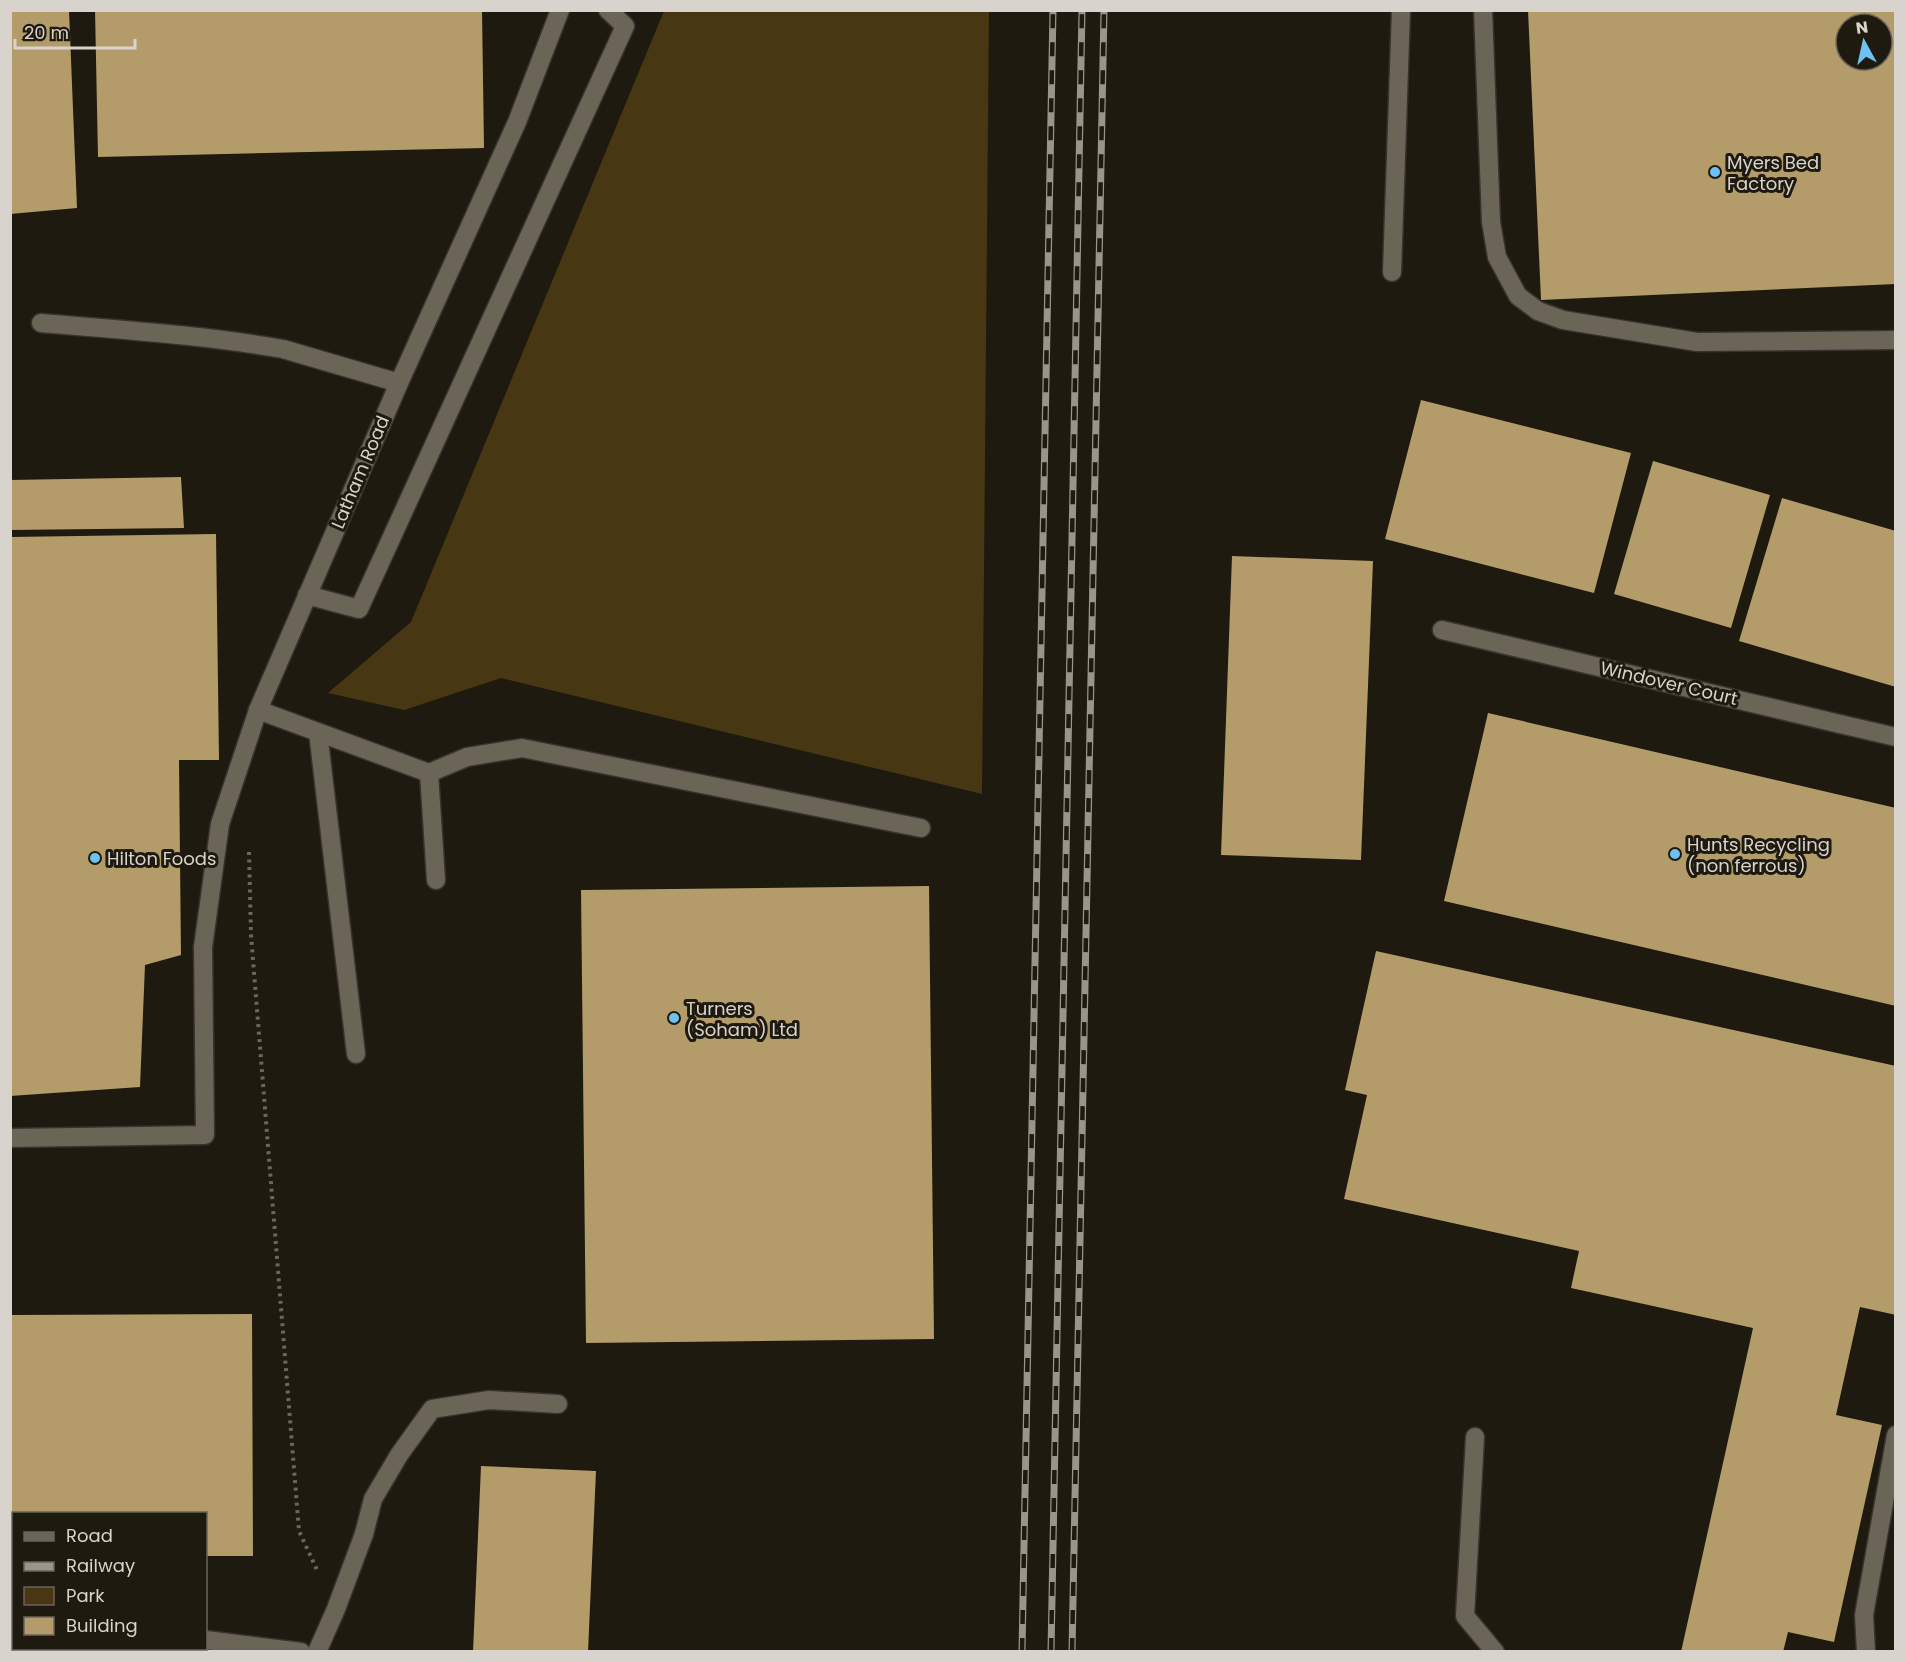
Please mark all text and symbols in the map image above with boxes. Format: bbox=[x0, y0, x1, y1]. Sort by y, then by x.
scale bar bbox=[15, 12, 135, 50]
north arrow bbox=[1834, 12, 1894, 72]
text: N bbox=[1854, 15, 1870, 40]
text: 20 m bbox=[24, 20, 69, 45]
place label: Myers Bed Factory bbox=[1727, 150, 1819, 196]
marker: Myers Bed Factory bbox=[1708, 165, 1722, 179]
street label: Latham Road bbox=[325, 412, 395, 532]
street label: Windover Court bbox=[1598, 655, 1740, 711]
place label: Hunts Recycling (non ferrous) bbox=[1687, 832, 1830, 878]
place label: Hilton Foods bbox=[107, 846, 216, 871]
marker: Hunts Recycling (non ferrous) bbox=[1668, 847, 1682, 861]
marker: Hilton Foods bbox=[88, 851, 102, 865]
place label: Turners (Soham) Ltd bbox=[686, 996, 798, 1042]
marker: Turners (Soham) Ltd bbox=[667, 1011, 681, 1025]
legend bbox=[12, 1512, 207, 1650]
text: Road bbox=[66, 1523, 113, 1548]
text: Railway bbox=[66, 1553, 135, 1578]
text: Park bbox=[66, 1583, 105, 1608]
text: Building bbox=[66, 1613, 138, 1638]

